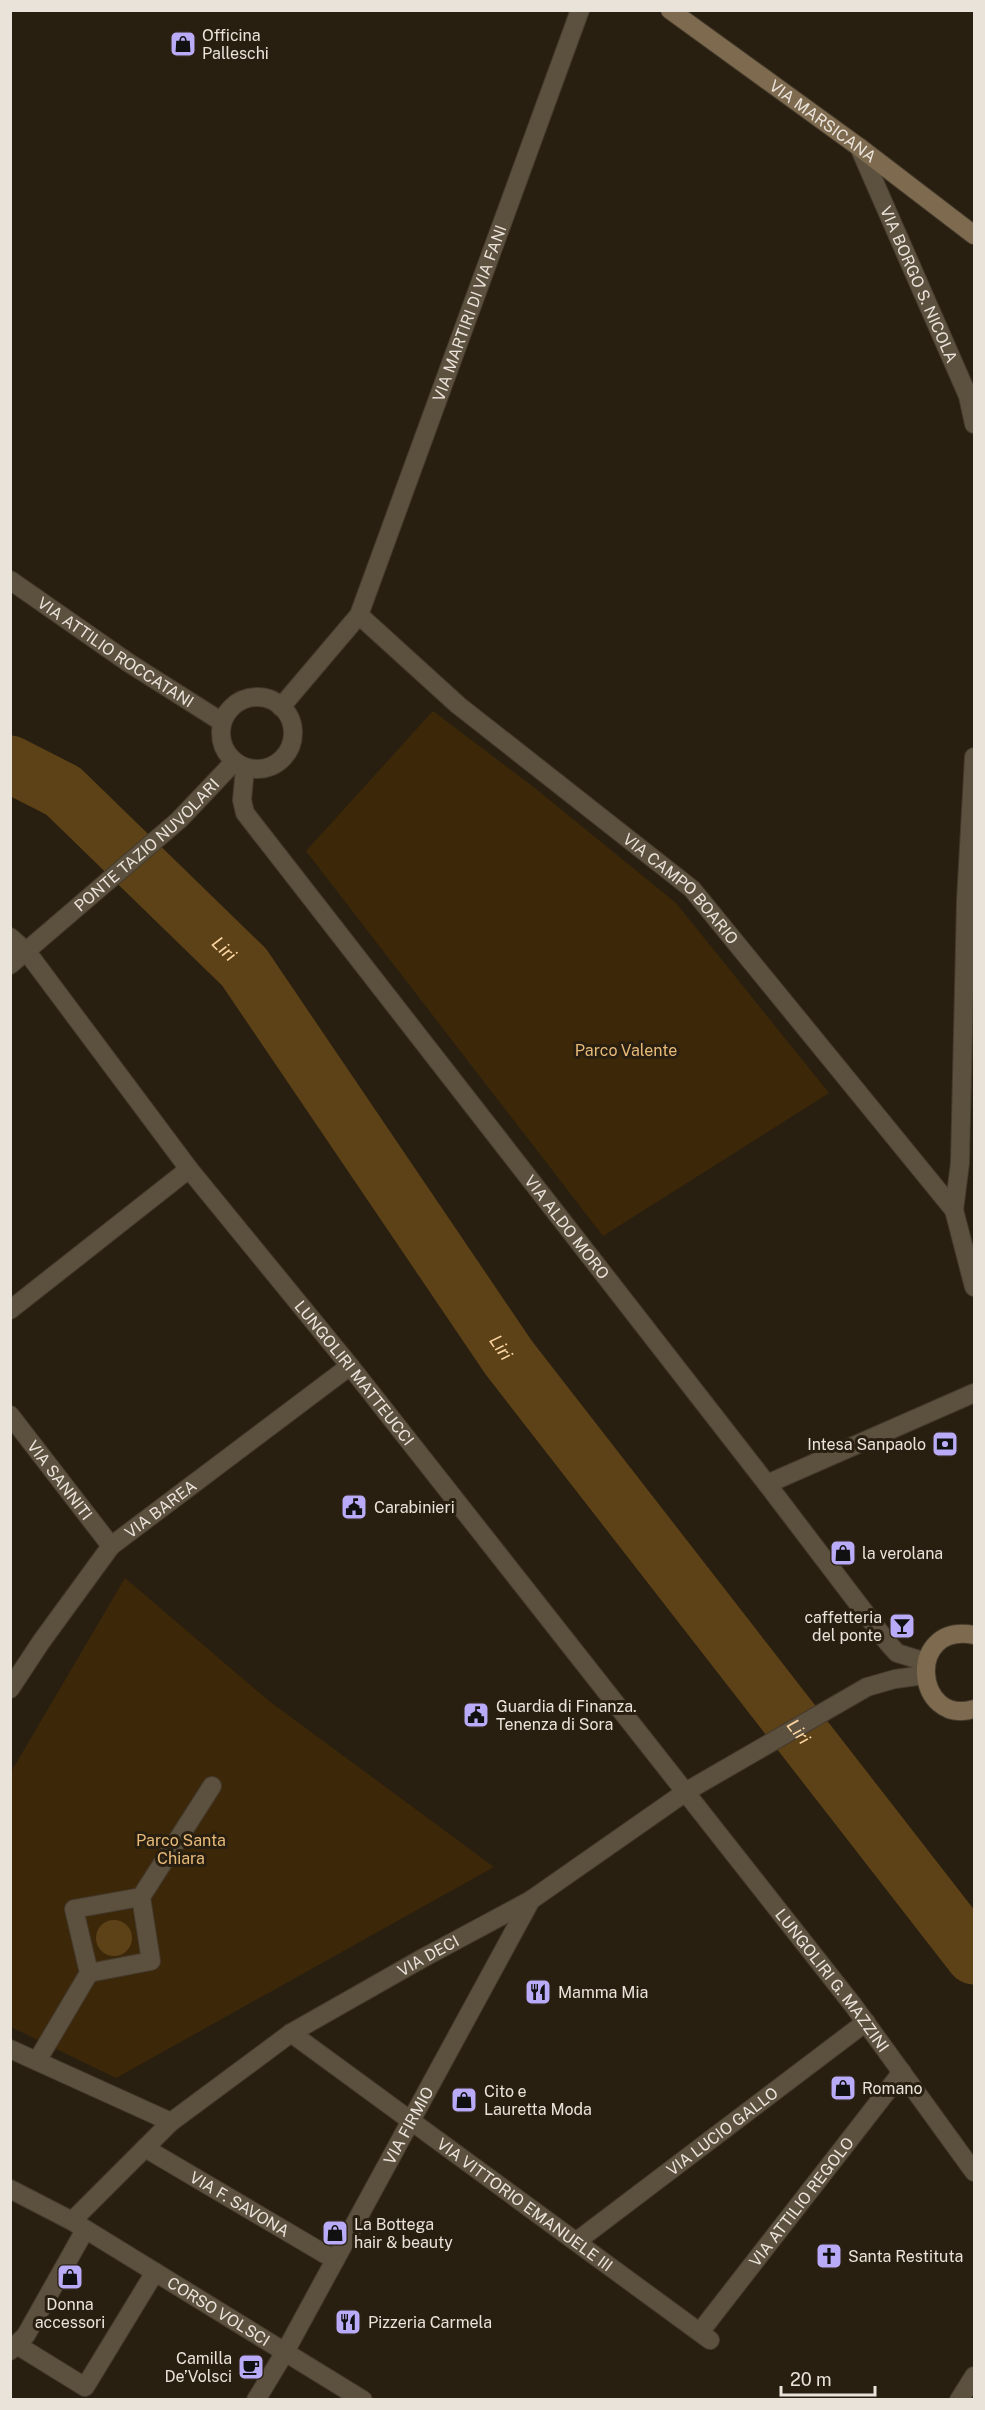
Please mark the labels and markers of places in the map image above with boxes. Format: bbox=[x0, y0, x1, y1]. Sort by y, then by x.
place label: Officina Palleschi bbox=[202, 26, 269, 63]
shop icon: Officina Palleschi bbox=[168, 29, 198, 59]
bank icon: Intesa Sanpaolo bbox=[930, 1429, 960, 1459]
place label: Intesa Sanpaolo bbox=[807, 1435, 926, 1454]
public building icon: Carabinieri bbox=[339, 1492, 369, 1522]
place label: Carabinieri bbox=[374, 1498, 455, 1517]
shop icon: la verolana bbox=[828, 1538, 858, 1568]
place label: la verolana bbox=[862, 1544, 943, 1563]
place label: caffetteria del ponte bbox=[804, 1608, 882, 1645]
bar icon: caffetteria del ponte bbox=[887, 1611, 917, 1641]
place label: Guardia di Finanza. Tenenza di Sora bbox=[496, 1697, 637, 1734]
public building icon: Guardia di Finanza. Tenenza di Sora bbox=[461, 1700, 491, 1730]
restaurant icon: Mamma Mia bbox=[523, 1977, 553, 2007]
place label: Mamma Mia bbox=[558, 1983, 648, 2002]
shop icon: Romano bbox=[828, 2073, 858, 2103]
place label: Romano bbox=[862, 2079, 923, 2098]
place label: Cito e Lauretta Moda bbox=[484, 2082, 592, 2119]
shop icon: Cito e Lauretta Moda bbox=[449, 2085, 479, 2115]
place label: La Bottega hair & beauty bbox=[354, 2215, 453, 2252]
shop icon: La Bottega hair & beauty bbox=[320, 2218, 350, 2248]
church icon: Santa Restituta bbox=[814, 2241, 844, 2271]
place label: Santa Restituta bbox=[848, 2247, 963, 2266]
shop icon: Donna accessori bbox=[55, 2262, 85, 2292]
place label: Donna accessori bbox=[35, 2295, 105, 2332]
restaurant icon: Pizzeria Carmela bbox=[333, 2307, 363, 2337]
place label: Pizzeria Carmela bbox=[368, 2313, 492, 2332]
place label: Camilla De’Volsci bbox=[164, 2349, 232, 2386]
cafe icon: Camilla De’Volsci bbox=[236, 2352, 266, 2382]

